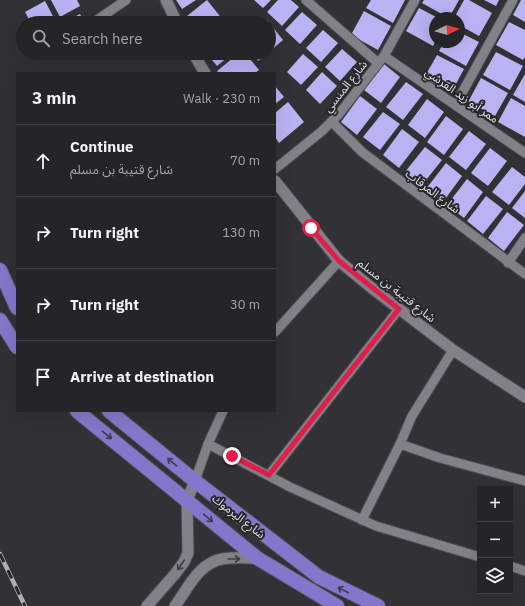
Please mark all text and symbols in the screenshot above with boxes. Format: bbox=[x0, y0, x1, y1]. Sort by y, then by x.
north arrow bbox=[429, 12, 465, 48]
search box bbox=[16, 16, 276, 60]
icon: search bbox=[30, 27, 52, 49]
text: Search here bbox=[62, 29, 142, 48]
street label: شارع المنسي bbox=[320, 57, 372, 117]
street label: ممر أبو زيد القرشي bbox=[421, 64, 502, 128]
text: 3 min bbox=[32, 87, 76, 109]
text: Walk · 230 m bbox=[183, 90, 260, 107]
text: Continue bbox=[70, 137, 134, 156]
icon: ahead bbox=[32, 150, 54, 172]
text: 70 m bbox=[230, 152, 260, 169]
text: شارع قتيبة بن مسلم bbox=[70, 161, 173, 178]
street label: شارع المرقاب bbox=[402, 166, 463, 218]
route start bbox=[302, 219, 320, 237]
icon: right bbox=[32, 222, 54, 244]
text: Turn right bbox=[70, 223, 139, 242]
text: 130 m bbox=[222, 224, 260, 241]
street label: شارع قتيبة بن مسلم bbox=[354, 255, 439, 327]
icon: right bbox=[32, 294, 54, 316]
text: Turn right bbox=[70, 295, 139, 314]
text: 30 m bbox=[230, 296, 260, 313]
icon: arrive bbox=[32, 366, 54, 388]
text: Arrive at destination bbox=[70, 367, 214, 386]
one-way arrow bbox=[102, 431, 113, 440]
route end bbox=[223, 447, 241, 465]
one-way arrow bbox=[166, 457, 177, 466]
map controls bbox=[477, 486, 513, 594]
button: + bbox=[477, 486, 513, 522]
street label: شارع اليرموك bbox=[208, 491, 269, 543]
one-way arrow bbox=[203, 513, 213, 522]
button: − bbox=[477, 522, 513, 558]
one-way arrow bbox=[227, 555, 240, 562]
button: layers bbox=[477, 558, 513, 594]
one-way arrow bbox=[177, 559, 185, 571]
one-way arrow bbox=[337, 586, 349, 593]

